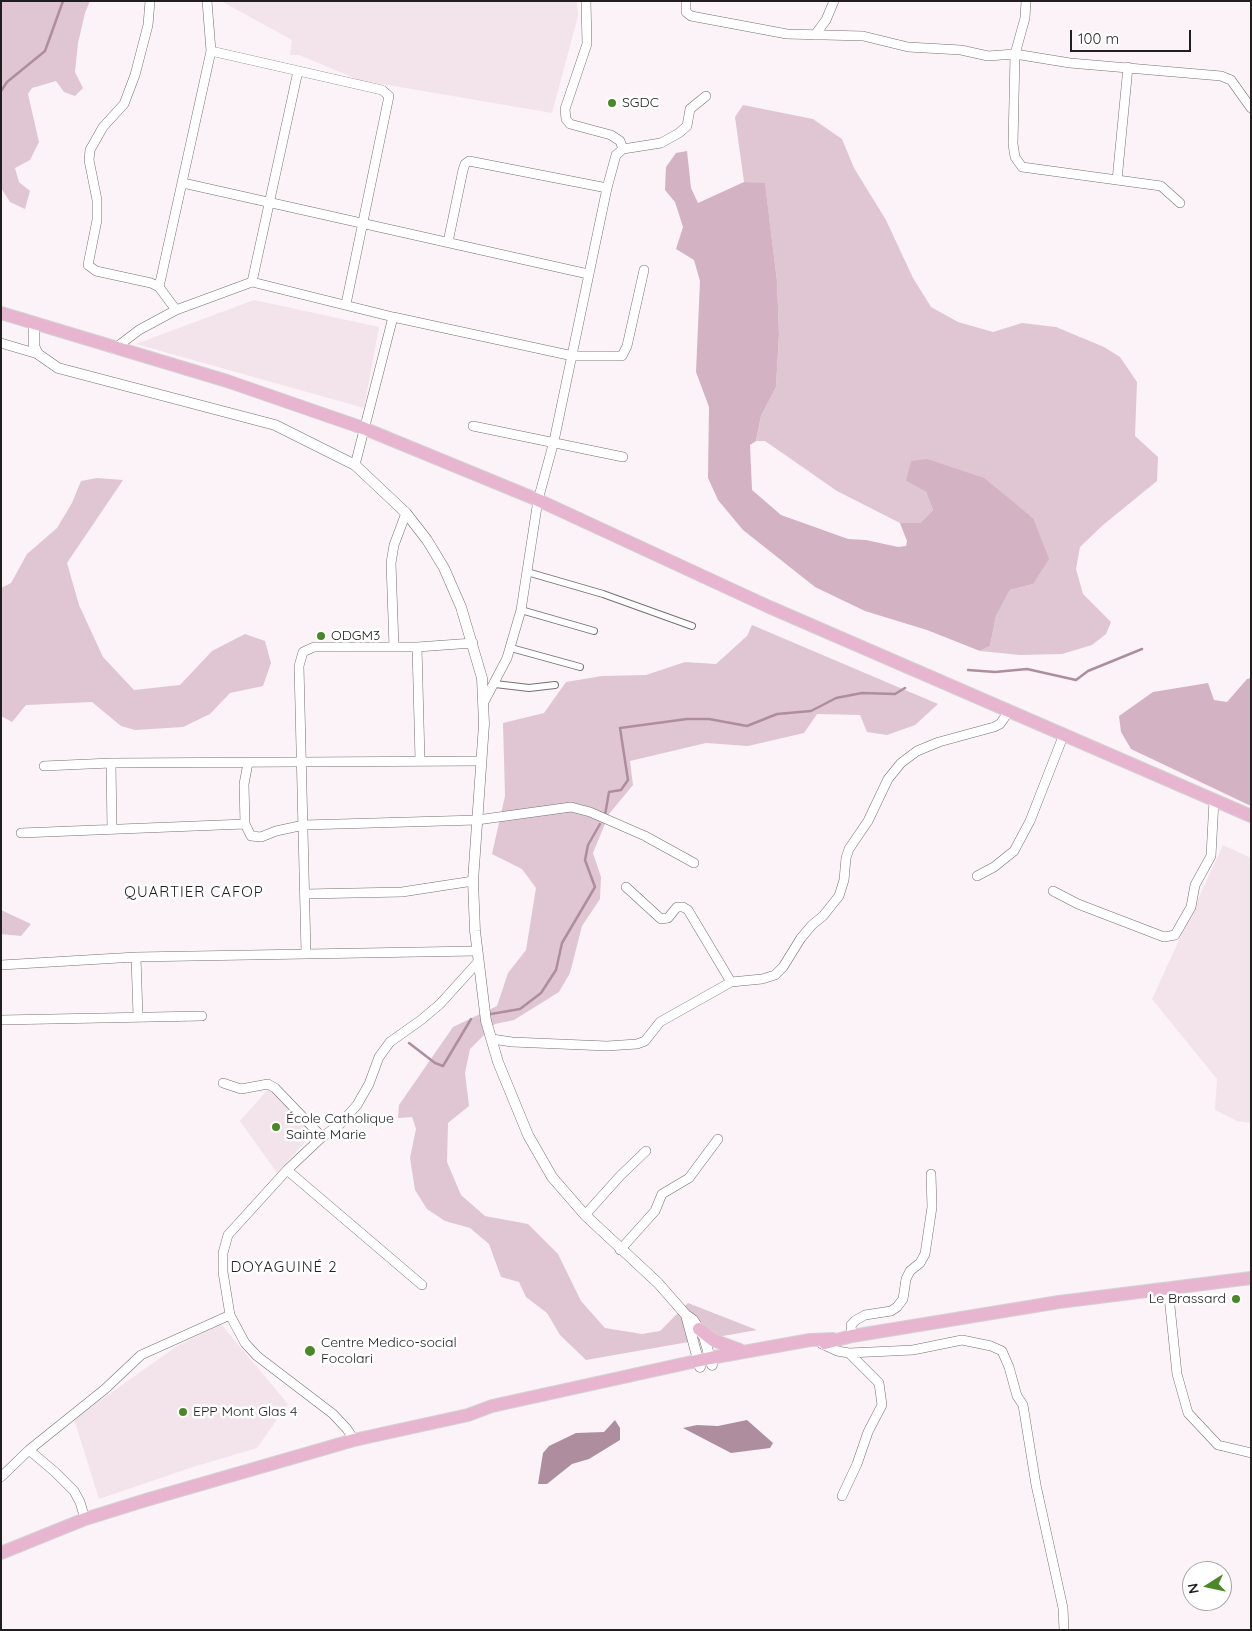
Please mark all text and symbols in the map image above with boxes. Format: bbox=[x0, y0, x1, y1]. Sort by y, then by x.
scale bar bbox=[1072, 20, 1193, 52]
text: 100 m bbox=[1078, 29, 1119, 48]
place label: SGDC bbox=[622, 95, 659, 111]
marker: SGDC bbox=[606, 97, 618, 109]
place label: ODGM3 bbox=[331, 628, 380, 644]
marker: ODGM3 bbox=[315, 630, 327, 642]
district label: QUARTIER CAFOP bbox=[123, 883, 265, 901]
place label: École Catholique Sainte Marie bbox=[286, 1111, 394, 1144]
marker: École Catholique Sainte Marie bbox=[270, 1121, 282, 1133]
district label: DOYAGUINÉ 2 bbox=[229, 1258, 339, 1276]
place label: Le Brassard bbox=[1149, 1291, 1226, 1307]
marker: Le Brassard bbox=[1230, 1293, 1242, 1305]
place label: Centre Medico-social Focolari bbox=[321, 1335, 457, 1368]
marker: Centre Medico-social Focolari bbox=[303, 1344, 317, 1358]
place label: EPP Mont Glas 4 bbox=[193, 1404, 297, 1420]
marker: EPP Mont Glas 4 bbox=[177, 1406, 189, 1418]
north arrow bbox=[1182, 1561, 1232, 1611]
text: N bbox=[1183, 1582, 1203, 1595]

